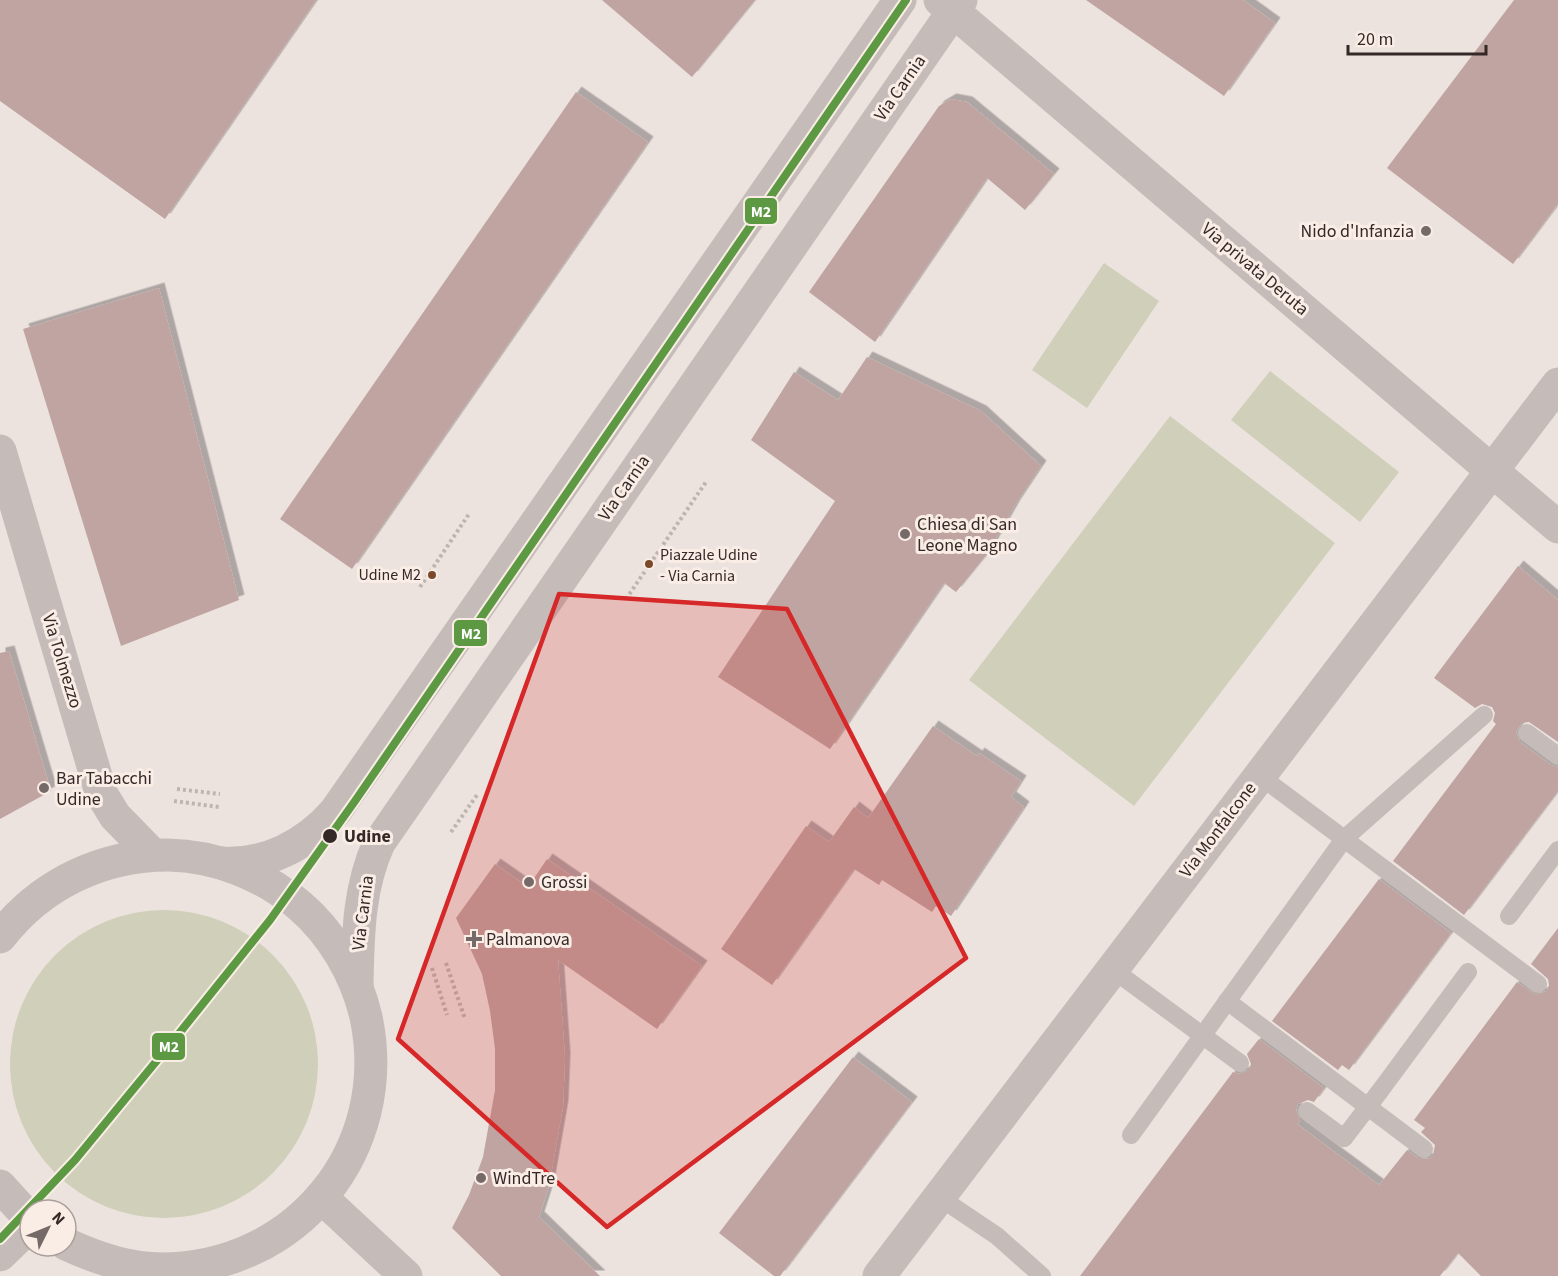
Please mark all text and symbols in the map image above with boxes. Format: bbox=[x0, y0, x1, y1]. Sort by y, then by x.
scale bar bbox=[1348, 18, 1486, 56]
text: 20 m bbox=[1357, 27, 1393, 52]
street label: Via Carnia bbox=[868, 50, 932, 126]
line badge: M2 bbox=[744, 197, 778, 225]
text: M2 bbox=[751, 201, 771, 223]
street label: Via privata Deruta bbox=[1196, 217, 1314, 321]
place label: Nido d'Infanzia bbox=[1301, 219, 1414, 244]
marker: Nido d'Infanzia bbox=[1419, 224, 1433, 238]
street label: Via Carnia bbox=[592, 450, 656, 526]
place label: Chiesa di San Leone Magno bbox=[917, 512, 1017, 558]
marker: Chiesa di San Leone Magno bbox=[898, 527, 912, 541]
place label: Piazzale Udine - Via Carnia bbox=[660, 544, 757, 587]
marker: Piazzale Udine - Via Carnia bbox=[643, 558, 655, 570]
place label: Udine M2 bbox=[358, 564, 421, 586]
marker: Udine M2 bbox=[426, 569, 438, 581]
street label: Via Tolmezzo bbox=[36, 611, 88, 711]
line badge: M2 bbox=[453, 619, 488, 647]
text: M2 bbox=[461, 623, 481, 645]
place label: Bar Tabacchi Udine bbox=[56, 766, 152, 812]
street label: Via Monfalcone bbox=[1174, 777, 1262, 883]
marker: Bar Tabacchi Udine bbox=[37, 781, 51, 795]
place label: Udine bbox=[344, 824, 391, 849]
marker: Udine bbox=[321, 827, 339, 845]
place label: Grossi bbox=[541, 870, 587, 895]
street label: Via Carnia bbox=[346, 874, 380, 952]
marker: Grossi bbox=[522, 875, 536, 889]
place label: Palmanova bbox=[486, 927, 570, 952]
marker: Palmanova bbox=[467, 932, 481, 946]
line badge: M2 bbox=[151, 1032, 186, 1061]
text: M2 bbox=[159, 1036, 179, 1058]
place label: WindTre bbox=[493, 1166, 555, 1191]
marker: WindTre bbox=[474, 1171, 488, 1185]
north arrow bbox=[18, 1198, 78, 1258]
text: N bbox=[47, 1207, 70, 1230]

